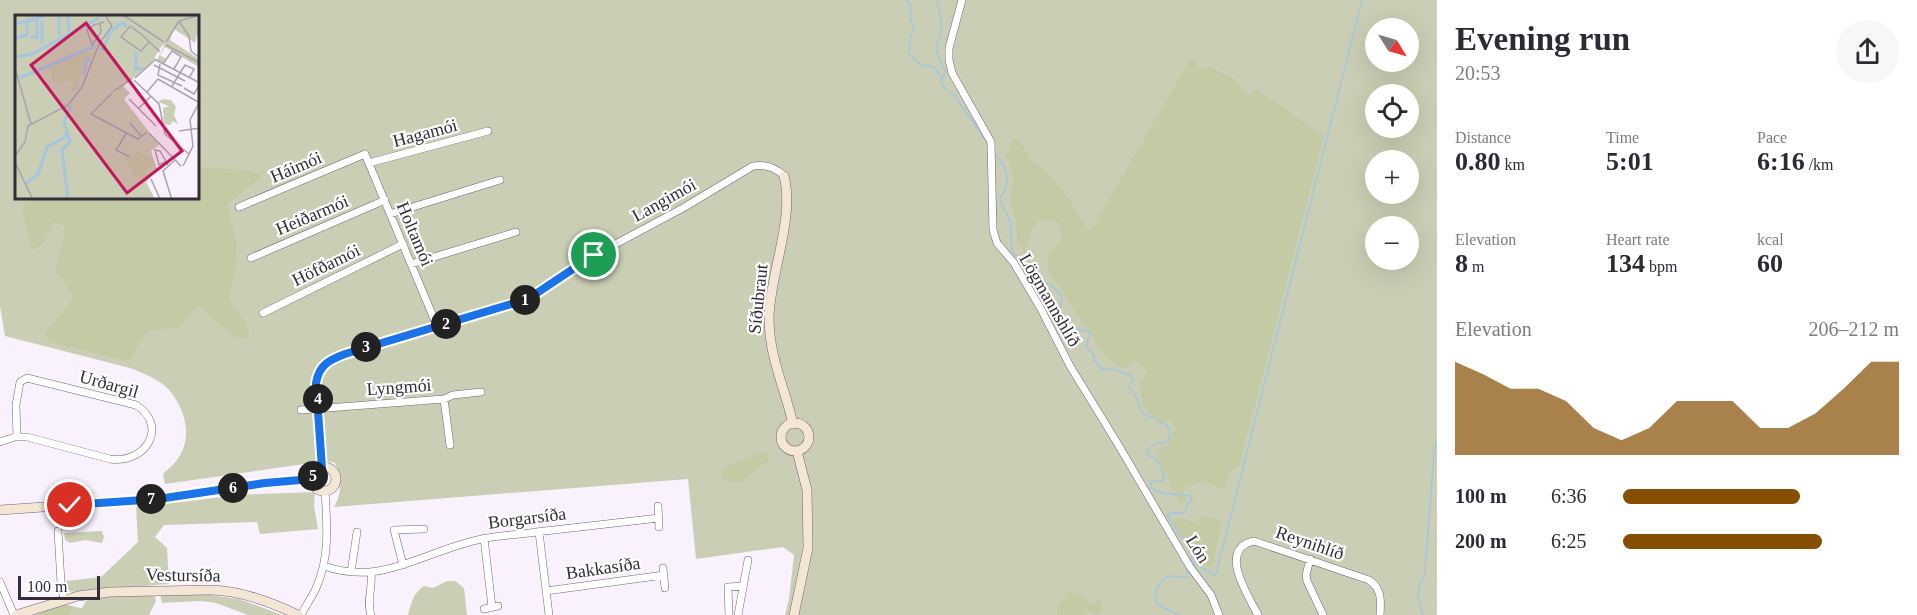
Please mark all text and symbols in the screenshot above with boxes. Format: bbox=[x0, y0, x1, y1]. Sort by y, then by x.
inset map bbox=[15, 15, 200, 200]
north arrow bbox=[1365, 18, 1419, 72]
map controls bbox=[1365, 18, 1419, 270]
button: share bbox=[1836, 20, 1899, 83]
text: Evening run bbox=[1455, 21, 1630, 57]
text: 20:53 bbox=[1455, 62, 1501, 84]
button: locate bbox=[1365, 84, 1419, 138]
street label: Hagamói bbox=[391, 115, 459, 151]
text: Distance bbox=[1455, 129, 1511, 146]
text: Time bbox=[1606, 129, 1639, 146]
text: Pace bbox=[1757, 129, 1787, 146]
street label: Háimói bbox=[267, 147, 325, 187]
text: 0.80 bbox=[1455, 147, 1501, 176]
text: 5:01 bbox=[1606, 147, 1654, 176]
text: 6:16 bbox=[1757, 147, 1805, 176]
button: + bbox=[1365, 150, 1419, 204]
text: km bbox=[1501, 156, 1525, 173]
text: /km bbox=[1805, 156, 1834, 173]
street label: Langimói bbox=[629, 174, 699, 226]
street label: Heiðarmói bbox=[273, 191, 351, 239]
street label: Holtamói bbox=[393, 199, 437, 269]
button: − bbox=[1365, 216, 1419, 270]
pin bbox=[568, 229, 619, 280]
text: Elevation bbox=[1455, 231, 1516, 248]
text: Heart rate bbox=[1606, 231, 1670, 248]
text: kcal bbox=[1757, 231, 1784, 248]
icon: arrive bbox=[577, 238, 610, 271]
street label: Höfðamói bbox=[289, 240, 363, 290]
text: 8 bbox=[1455, 249, 1468, 278]
text: 134 bbox=[1606, 249, 1645, 278]
text: 60 bbox=[1757, 249, 1783, 278]
street label: Lögmannshlíð bbox=[1015, 250, 1085, 350]
text: m bbox=[1468, 258, 1484, 275]
text: bpm bbox=[1645, 258, 1677, 275]
street label: Síðubraut bbox=[744, 263, 772, 335]
pin: 1 bbox=[510, 285, 540, 315]
text: 1 bbox=[521, 291, 529, 308]
pin: 2 bbox=[431, 309, 461, 339]
text: 2 bbox=[442, 315, 450, 332]
text: Elevation bbox=[1455, 318, 1532, 340]
text: 206–212 m bbox=[1808, 318, 1899, 340]
pin: 3 bbox=[351, 332, 381, 362]
text: 3 bbox=[362, 338, 370, 355]
street label: Urðargil bbox=[77, 366, 141, 402]
street label: Lyngmói bbox=[366, 375, 432, 399]
pin: 4 bbox=[303, 384, 333, 414]
text: 4 bbox=[314, 390, 322, 407]
pin: 5 bbox=[298, 461, 328, 491]
text: 5 bbox=[309, 467, 317, 484]
pin: 6 bbox=[218, 473, 248, 503]
pin bbox=[44, 479, 95, 530]
text: 6 bbox=[229, 479, 237, 496]
pin: 7 bbox=[136, 484, 166, 514]
text: 100 m bbox=[1455, 485, 1507, 507]
text: 6:36 bbox=[1551, 485, 1587, 507]
icon: check bbox=[53, 488, 86, 521]
text: 7 bbox=[147, 490, 155, 507]
street label: Borgarsíða bbox=[487, 503, 567, 533]
street label: Reynihlíð bbox=[1273, 522, 1347, 564]
text: 200 m bbox=[1455, 530, 1507, 552]
text: 6:25 bbox=[1551, 530, 1587, 552]
street label: Lón bbox=[1182, 531, 1214, 567]
street label: Bakkasíða bbox=[564, 553, 642, 583]
street label: Vestursíða bbox=[145, 564, 221, 586]
scale bar bbox=[18, 573, 100, 600]
text: 100 m bbox=[27, 578, 67, 595]

